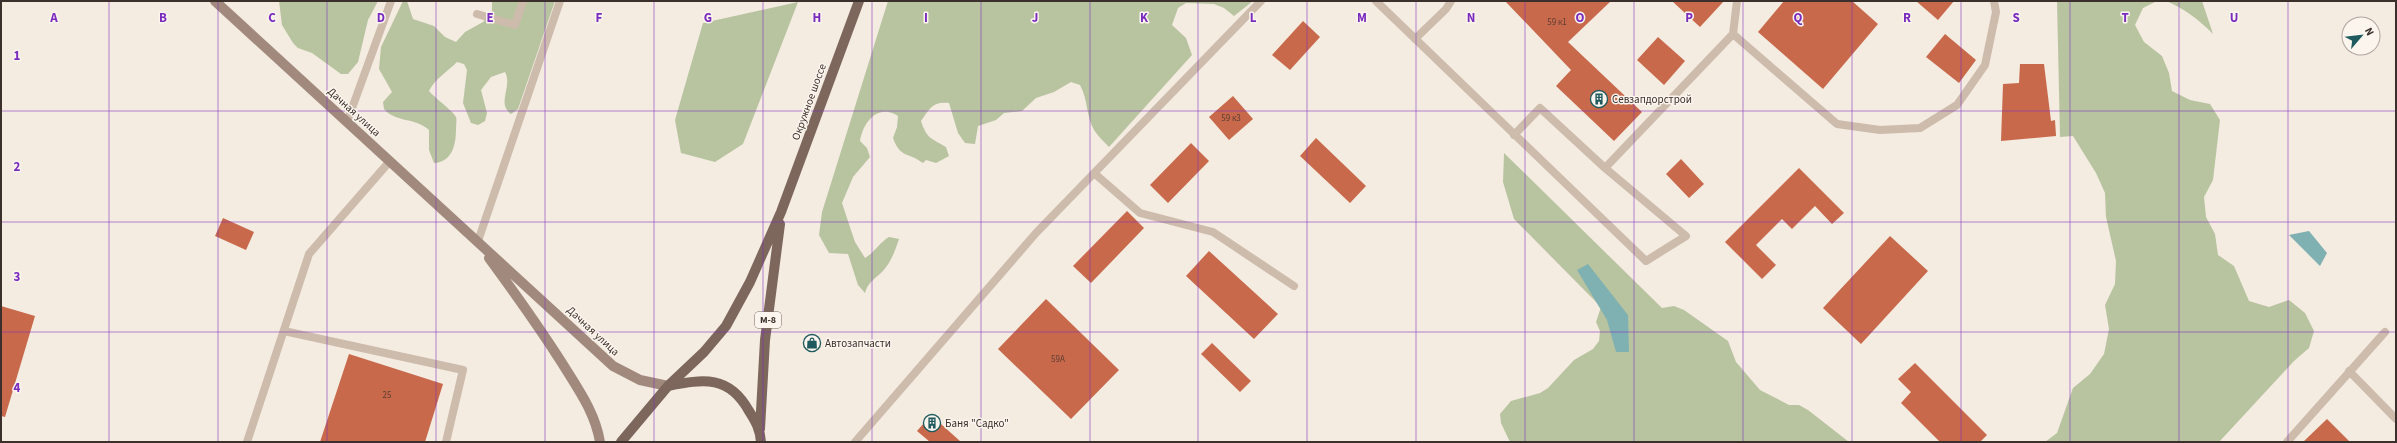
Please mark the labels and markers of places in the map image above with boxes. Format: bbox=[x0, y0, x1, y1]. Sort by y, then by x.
building icon: Севзапдорстрой bbox=[1589, 89, 1609, 109]
place label: Севзапдорстрой bbox=[1612, 92, 1692, 107]
shop icon: Автозапчасти bbox=[802, 333, 822, 353]
place label: Автозапчасти bbox=[825, 336, 891, 351]
building icon: Баня "Садко" bbox=[922, 413, 942, 433]
place label: Баня "Садко" bbox=[945, 416, 1009, 431]

